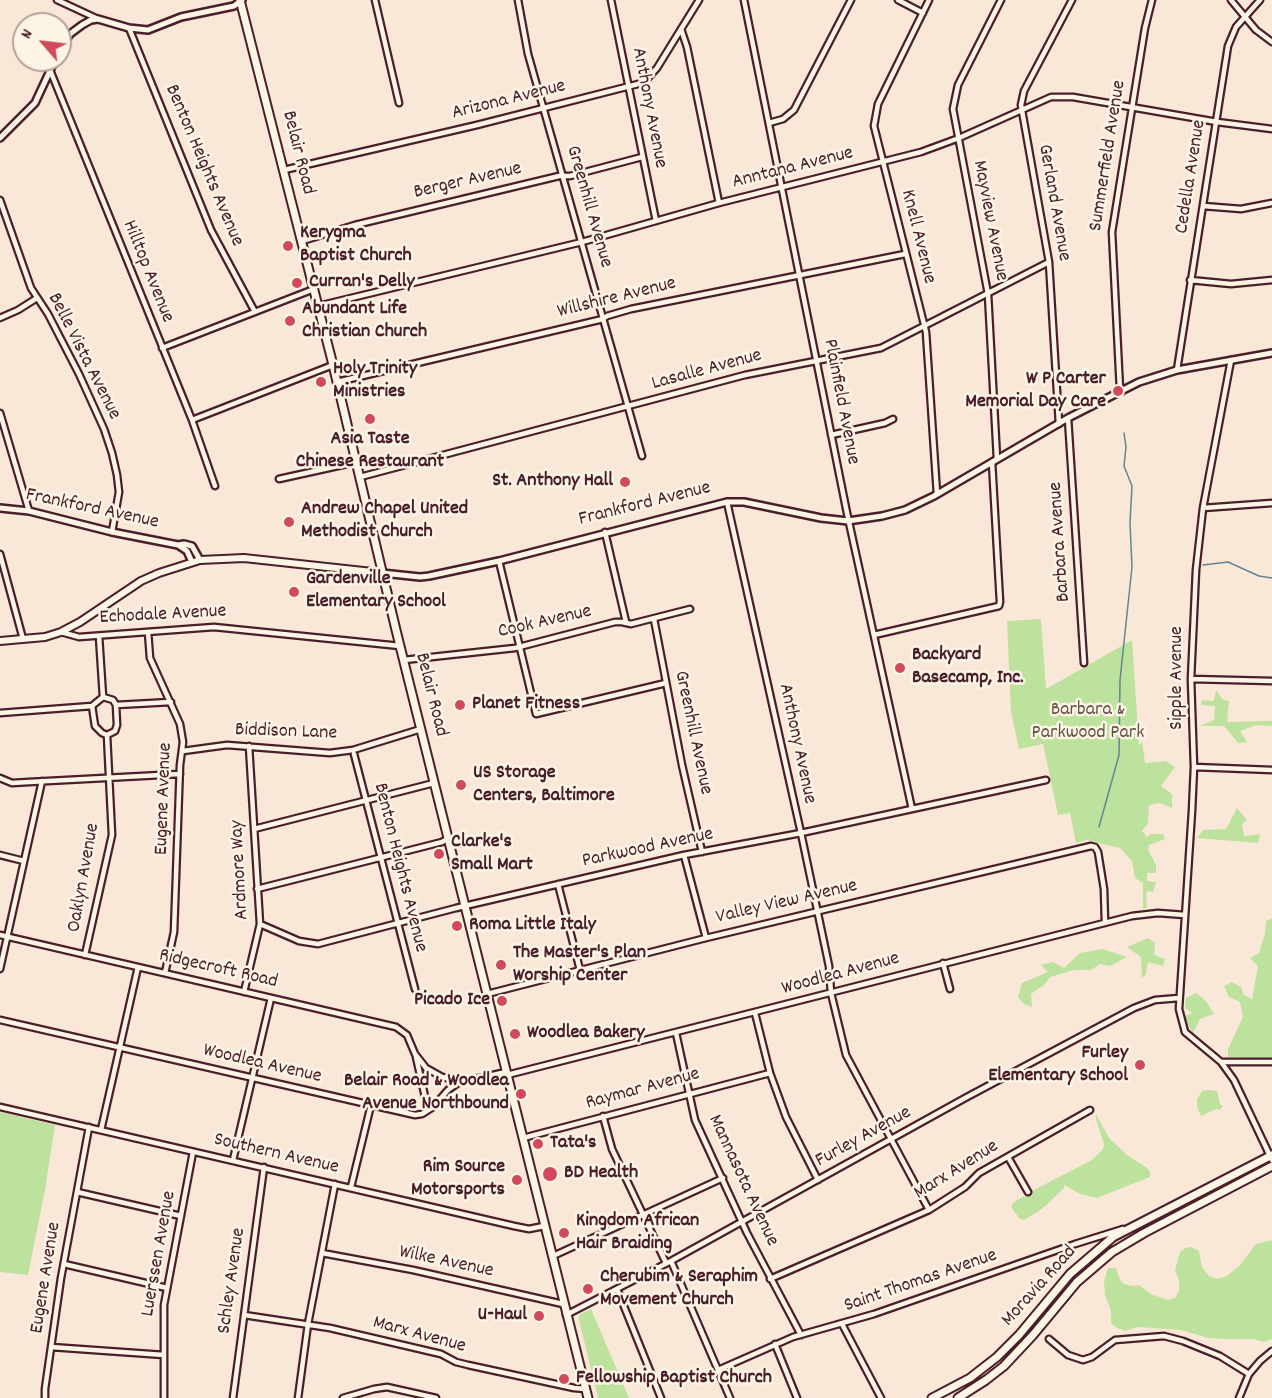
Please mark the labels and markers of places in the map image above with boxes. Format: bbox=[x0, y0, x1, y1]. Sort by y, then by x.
place label: Kerygma Baptist Church bbox=[300, 222, 412, 269]
marker: Kerygma Baptist Church bbox=[281, 239, 295, 253]
place label: Curran's Delly bbox=[309, 271, 415, 295]
marker: Curran's Delly bbox=[290, 276, 304, 290]
place label: Abundant Life Christian Church bbox=[302, 298, 427, 345]
marker: Abundant Life Christian Church bbox=[283, 314, 297, 328]
place label: Holy Trinity Ministries bbox=[333, 358, 417, 405]
place label: W P Carter Memorial Day Care bbox=[965, 368, 1106, 415]
marker: Holy Trinity Ministries bbox=[314, 375, 328, 389]
marker: W P Carter Memorial Day Care bbox=[1111, 384, 1125, 398]
marker: Asia Taste Chinese Restaurant bbox=[363, 412, 377, 426]
place label: Asia Taste Chinese Restaurant bbox=[296, 428, 444, 475]
place label: St. Anthony Hall bbox=[492, 470, 613, 494]
marker: St. Anthony Hall bbox=[618, 475, 632, 489]
place label: Andrew Chapel United Methodist Church bbox=[301, 498, 468, 545]
marker: Andrew Chapel United Methodist Church bbox=[282, 515, 296, 529]
place label: Gardenville Elementary School bbox=[306, 568, 446, 615]
marker: Gardenville Elementary School bbox=[287, 585, 301, 599]
place label: Backyard Basecamp, Inc. bbox=[912, 644, 1024, 691]
marker: Backyard Basecamp, Inc. bbox=[893, 661, 907, 675]
place label: Planet Fitness bbox=[472, 693, 580, 717]
marker: Planet Fitness bbox=[453, 698, 467, 712]
place label: US Storage Centers, Baltimore bbox=[473, 762, 615, 809]
marker: US Storage Centers, Baltimore bbox=[454, 778, 468, 792]
place label: Clarke's Small Mart bbox=[451, 831, 533, 878]
marker: Clarke's Small Mart bbox=[432, 847, 446, 861]
place label: Roma Little Italy bbox=[469, 914, 596, 938]
marker: Roma Little Italy bbox=[450, 919, 464, 933]
place label: The Master's Plan Worship Center bbox=[513, 942, 646, 989]
marker: The Master's Plan Worship Center bbox=[494, 958, 508, 972]
place label: Picado Ice bbox=[414, 989, 490, 1013]
marker: Picado Ice bbox=[495, 994, 509, 1008]
place label: Woodlea Bakery bbox=[527, 1022, 645, 1046]
marker: Woodlea Bakery bbox=[508, 1027, 522, 1041]
place label: Furley Elementary School bbox=[988, 1042, 1128, 1089]
marker: Furley Elementary School bbox=[1133, 1058, 1147, 1072]
place label: Belair Road & Woodlea Avenue Northbound bbox=[344, 1070, 509, 1117]
marker: Belair Road & Woodlea Avenue Northbound bbox=[514, 1087, 528, 1101]
place label: Tata's bbox=[550, 1132, 596, 1156]
marker: Tata's bbox=[531, 1137, 545, 1151]
place label: Rim Source Motorsports bbox=[411, 1156, 505, 1203]
place label: BD Health bbox=[564, 1162, 638, 1186]
marker: BD Health bbox=[541, 1165, 559, 1183]
marker: Rim Source Motorsports bbox=[510, 1173, 524, 1187]
place label: Kingdom African Hair Braiding bbox=[576, 1210, 699, 1257]
marker: Kingdom African Hair Braiding bbox=[557, 1226, 571, 1240]
place label: Cherubim & Seraphim Movement Church bbox=[600, 1266, 758, 1313]
marker: Cherubim & Seraphim Movement Church bbox=[581, 1282, 595, 1296]
place label: U-Haul bbox=[478, 1304, 527, 1328]
marker: U-Haul bbox=[532, 1309, 546, 1323]
place label: Fellowship Baptist Church bbox=[576, 1367, 772, 1391]
marker: Fellowship Baptist Church bbox=[557, 1372, 571, 1386]

